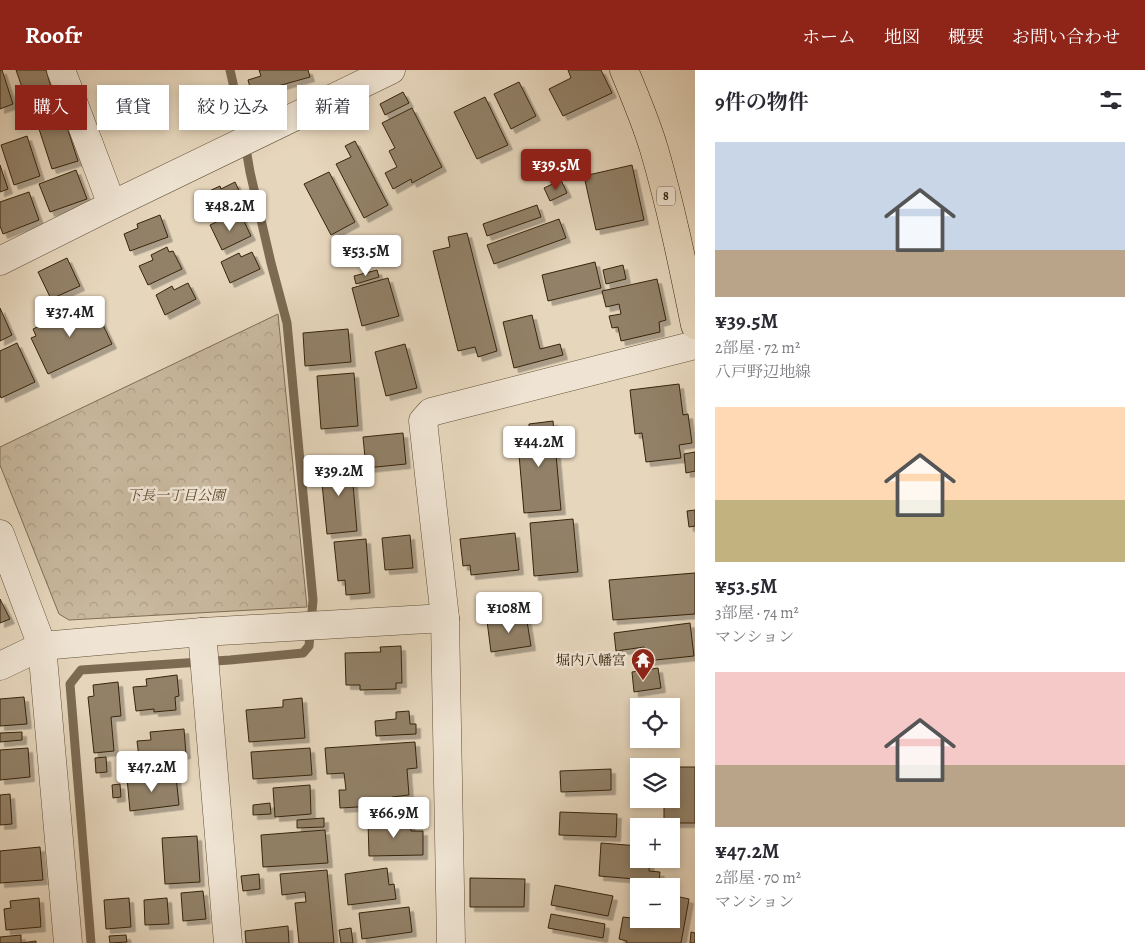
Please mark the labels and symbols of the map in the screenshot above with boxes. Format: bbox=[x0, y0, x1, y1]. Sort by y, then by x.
pin: ¥39.5M bbox=[515, 148, 597, 191]
road number: 8 bbox=[657, 186, 675, 206]
pin: ¥48.2M bbox=[189, 190, 271, 232]
pin: ¥53.5M bbox=[325, 234, 407, 277]
pin: ¥37.4M bbox=[29, 296, 111, 338]
pin: ¥44.2M bbox=[498, 426, 580, 468]
pin: ¥39.2M bbox=[298, 454, 380, 497]
park label: 下長一丁目公園 bbox=[127, 486, 227, 505]
pin: ¥108M bbox=[474, 592, 544, 634]
temple icon: 堀内八幡宮 bbox=[630, 647, 656, 681]
place label: 堀内八幡宮 bbox=[556, 651, 626, 670]
pin: ¥47.2M bbox=[111, 750, 193, 793]
pin: ¥66.9M bbox=[353, 796, 435, 839]

